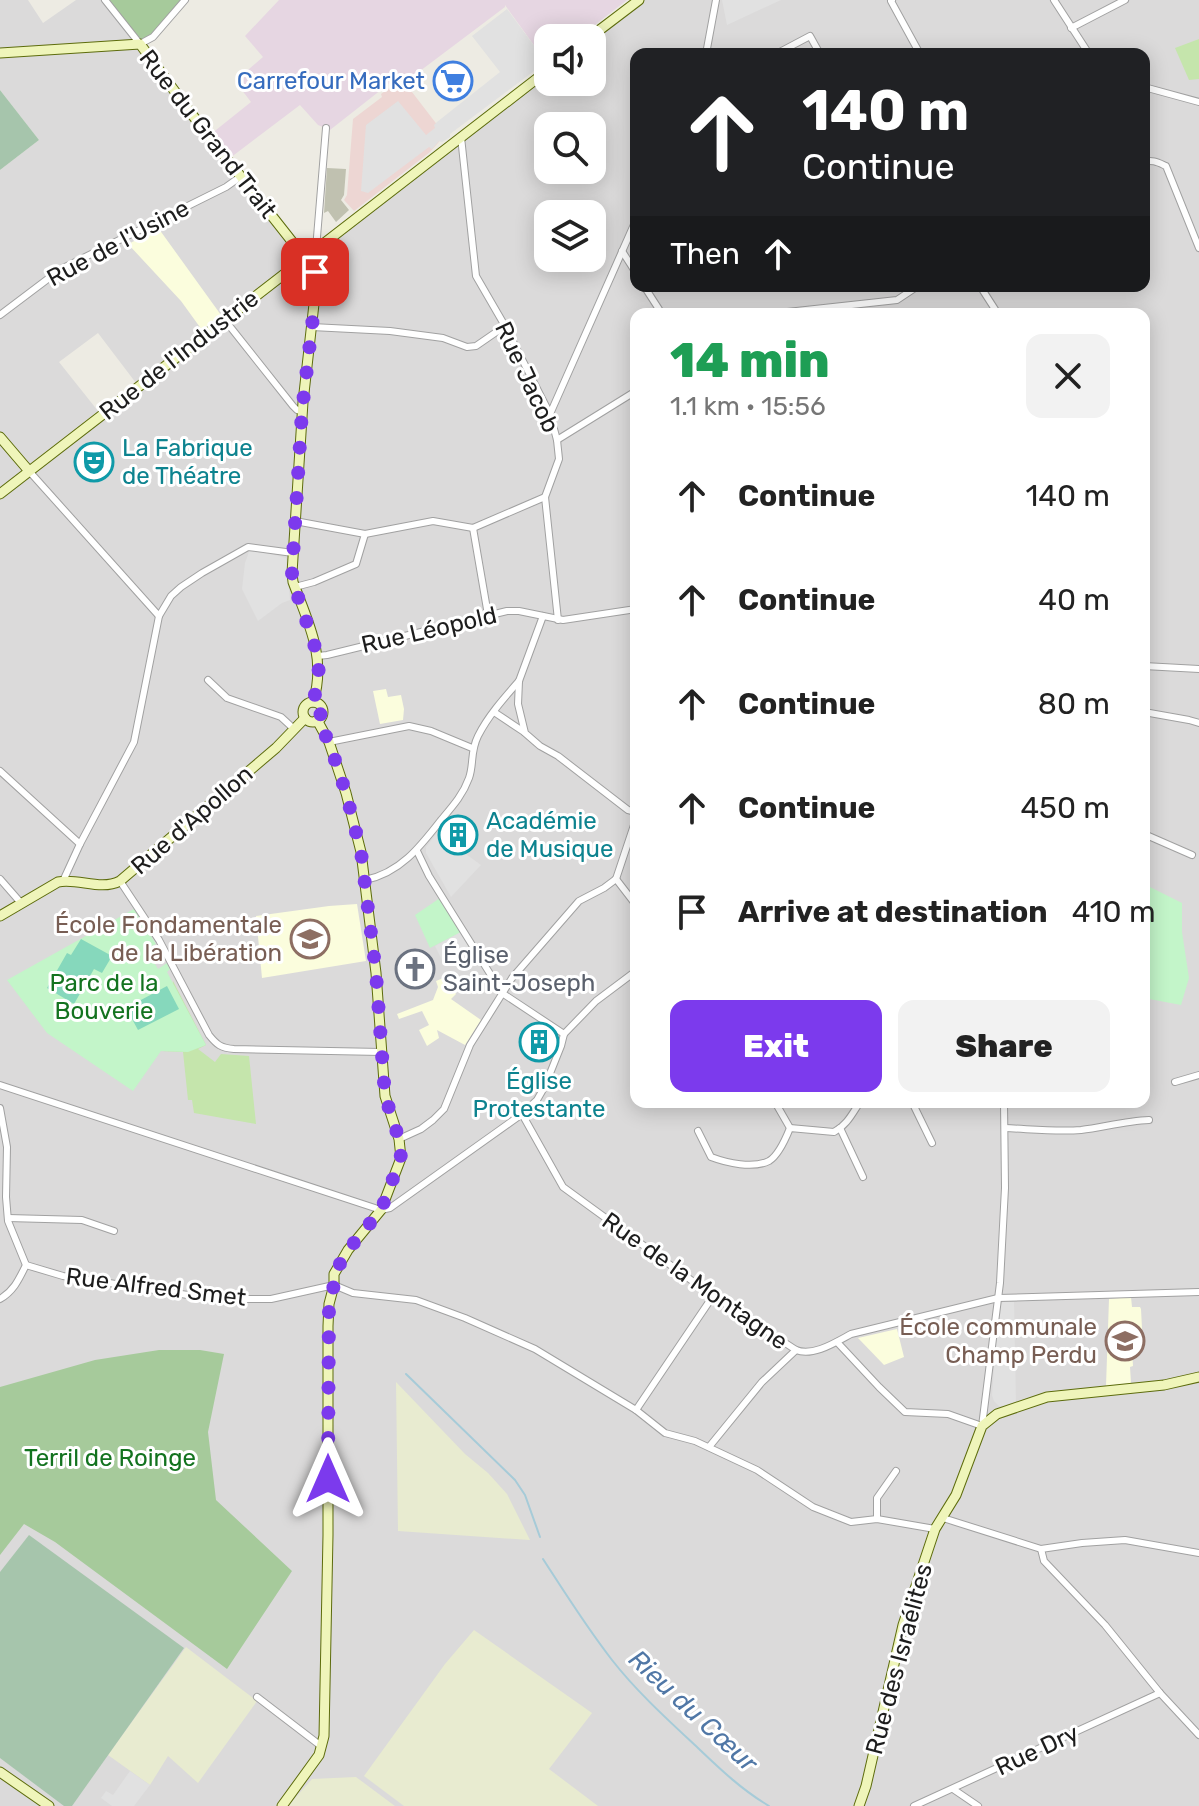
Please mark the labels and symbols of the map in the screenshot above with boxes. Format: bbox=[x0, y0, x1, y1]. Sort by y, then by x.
street label: Rue du Grand Trait bbox=[134, 44, 282, 224]
supermarket icon: Carrefour Market bbox=[432, 60, 474, 102]
place label: Carrefour Market bbox=[237, 67, 425, 95]
street label: Rue de l'Usine bbox=[42, 194, 194, 292]
pin bbox=[281, 238, 349, 306]
street label: Rue de l'Industrie bbox=[94, 284, 264, 426]
street label: Rue Jacob bbox=[489, 317, 565, 437]
place label: La Fabrique de Théatre bbox=[122, 434, 253, 490]
theatre icon: La Fabrique de Théatre bbox=[73, 441, 115, 483]
street label: Rue Léopold bbox=[359, 601, 499, 659]
street label: Rue d'Apollon bbox=[126, 760, 258, 880]
place label: Académie de Musique bbox=[486, 807, 613, 863]
building icon: Académie de Musique bbox=[437, 814, 479, 856]
place label: École Fondamentale de la Libération bbox=[55, 911, 282, 967]
school or university icon: École Fondamentale de la Libération bbox=[289, 918, 331, 960]
place label: Église Saint-Joseph bbox=[443, 941, 595, 997]
church icon: Église Saint-Joseph bbox=[394, 948, 436, 990]
park label: Parc de la Bouverie bbox=[49, 969, 159, 1025]
building icon: Église Protestante bbox=[518, 1021, 560, 1063]
place label: Église Protestante bbox=[473, 1067, 605, 1123]
street label: Rue de la Montagne bbox=[597, 1206, 793, 1356]
street label: Rue Alfred Smet bbox=[64, 1262, 248, 1312]
place label: École communale Champ Perdu bbox=[899, 1313, 1097, 1369]
school or university icon: École communale Champ Perdu bbox=[1104, 1320, 1146, 1362]
position arrow bbox=[286, 1437, 370, 1521]
park label: Terril de Roinge bbox=[24, 1444, 196, 1472]
street label: Rue des Israélites bbox=[860, 1561, 938, 1757]
water label: Rieu du Cœur bbox=[622, 1643, 765, 1779]
street label: Rue Dry bbox=[991, 1719, 1083, 1781]

